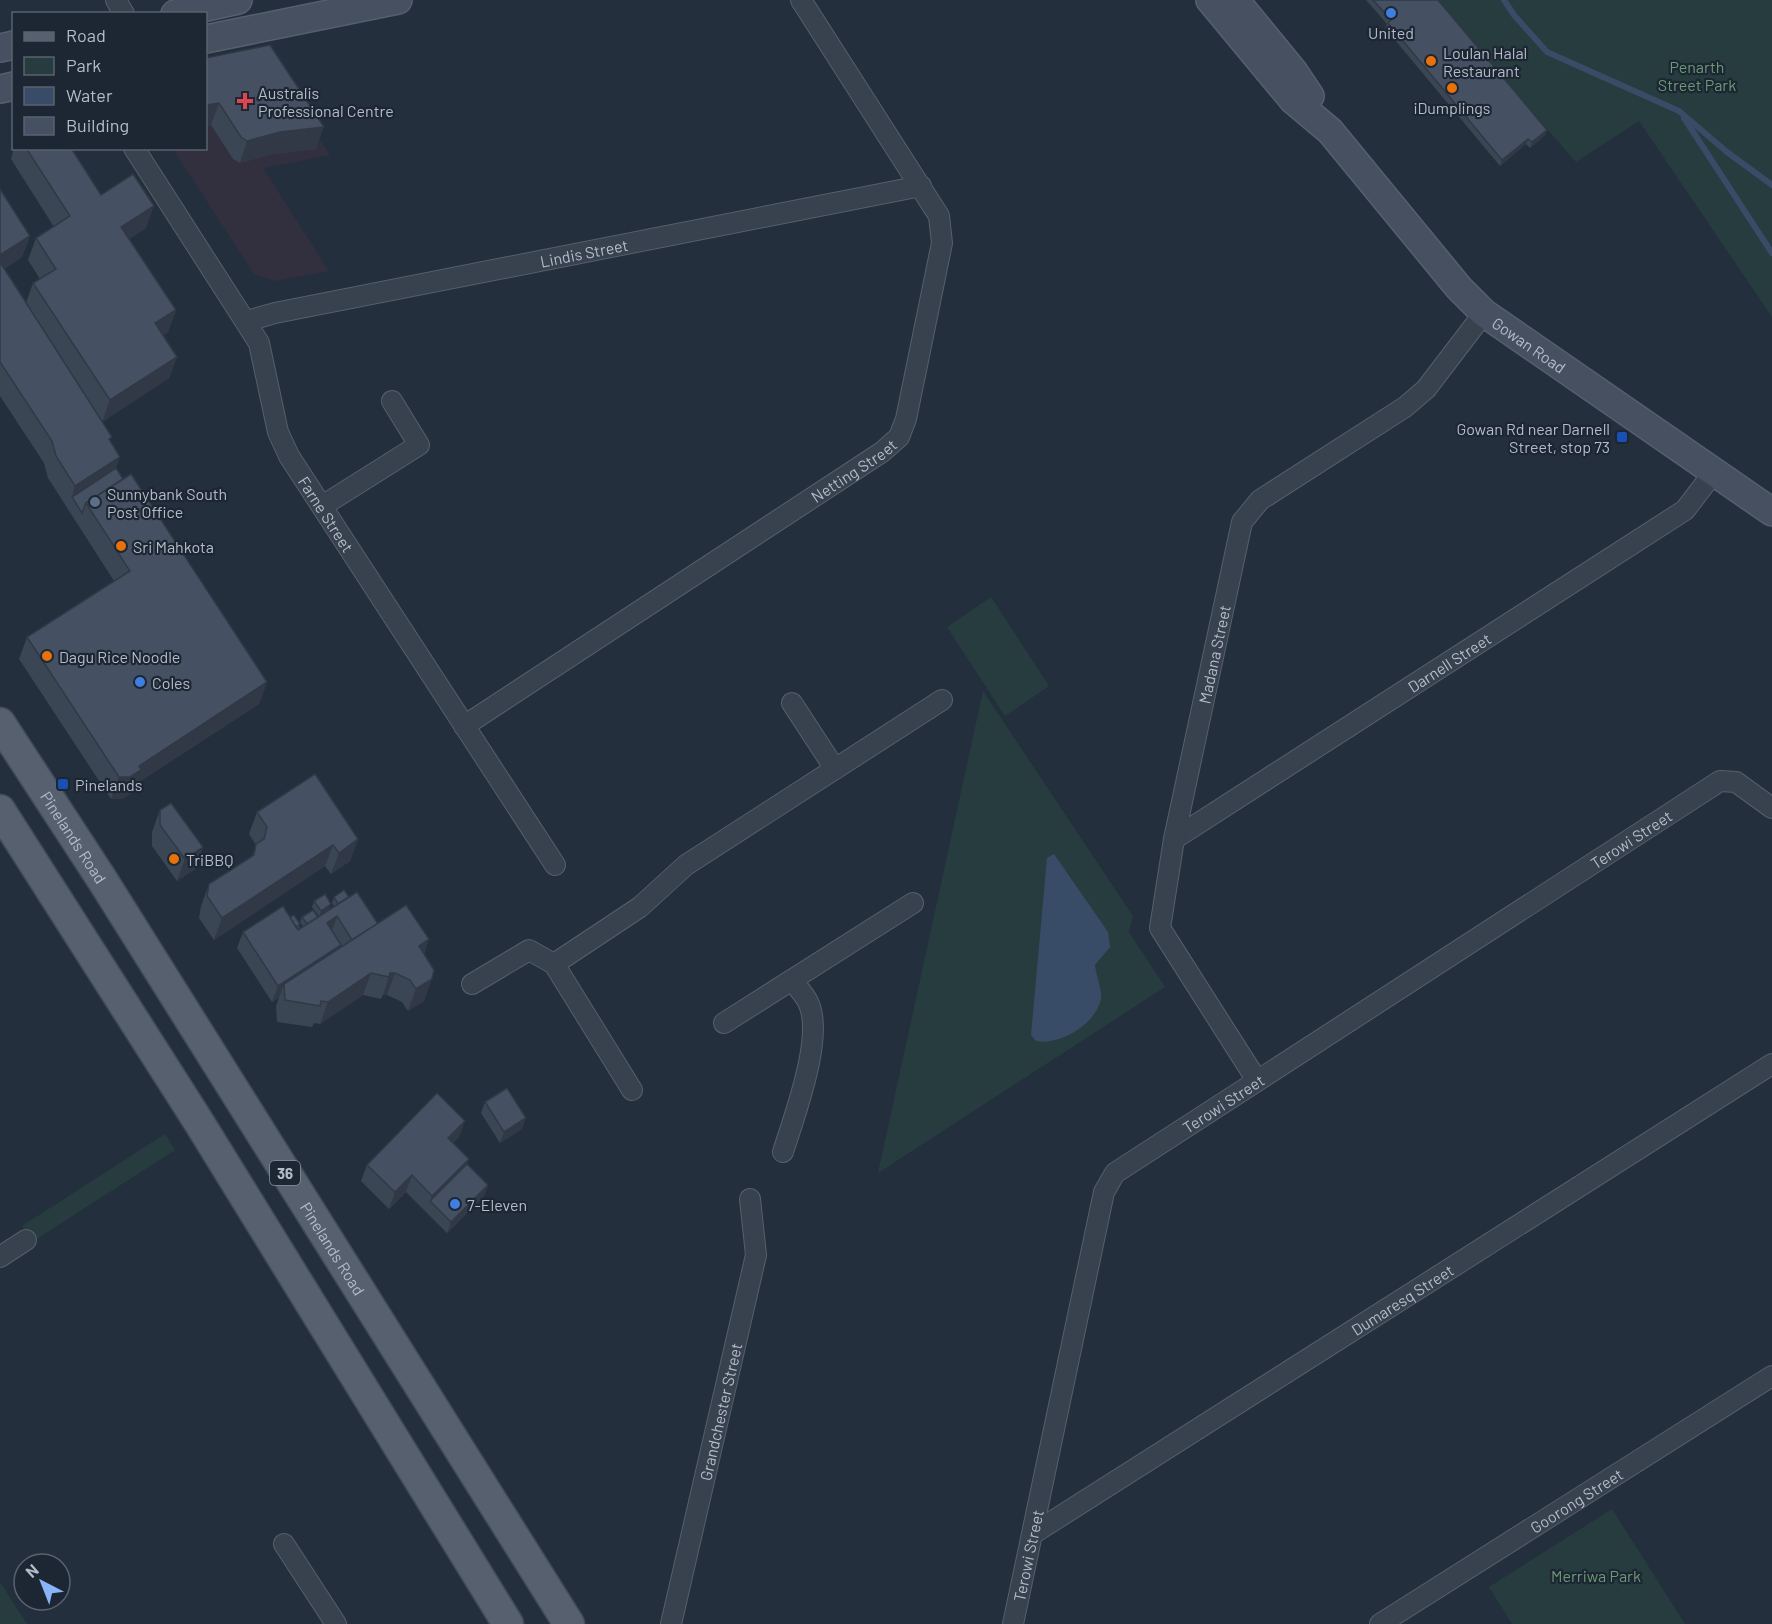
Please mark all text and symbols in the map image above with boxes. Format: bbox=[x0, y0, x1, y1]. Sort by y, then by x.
marker: United bbox=[1384, 6, 1398, 20]
legend bbox=[12, 12, 207, 150]
place label: United bbox=[1368, 23, 1414, 42]
text: Road bbox=[66, 24, 106, 46]
place label: Loulan Halal Restaurant bbox=[1443, 43, 1527, 80]
text: Park bbox=[66, 54, 101, 76]
marker: Loulan Halal Restaurant bbox=[1424, 54, 1438, 68]
park label: Penarth Street Park bbox=[1658, 57, 1736, 94]
marker: iDumplings bbox=[1445, 81, 1459, 95]
place label: Australis Professional Centre bbox=[258, 83, 394, 120]
text: Water bbox=[66, 84, 113, 106]
marker: Australis Professional Centre bbox=[236, 92, 254, 110]
place label: iDumplings bbox=[1414, 98, 1490, 117]
text: Building bbox=[66, 114, 129, 136]
street label: Lindis Street bbox=[538, 234, 630, 270]
street label: Gowan Road bbox=[1489, 312, 1570, 376]
place label: Gowan Rd near Darnell Street, stop 73 bbox=[1456, 419, 1610, 456]
marker: Gowan Rd near Darnell Street, stop 73 bbox=[1615, 430, 1629, 444]
street label: Netting Street bbox=[807, 434, 900, 506]
street label: Farne Street bbox=[295, 472, 358, 555]
place label: Sunnybank South Post Office bbox=[107, 484, 227, 521]
marker: Sunnybank South Post Office bbox=[88, 495, 102, 509]
place label: Sri Mahkota bbox=[133, 537, 214, 556]
marker: Sri Mahkota bbox=[114, 539, 128, 553]
street label: Madana Street bbox=[1194, 603, 1233, 705]
street label: Darnell Street bbox=[1404, 628, 1494, 696]
place label: Dagu Rice Noodle bbox=[59, 647, 180, 666]
marker: Dagu Rice Noodle bbox=[40, 649, 54, 663]
place label: Coles bbox=[152, 673, 190, 692]
marker: Coles bbox=[133, 675, 147, 689]
place label: Pinelands bbox=[75, 775, 142, 794]
marker: Pinelands bbox=[56, 777, 70, 791]
street label: Pinelands Road bbox=[37, 787, 111, 887]
street label: Terowi Street bbox=[1586, 805, 1675, 872]
place label: TriBBQ bbox=[186, 850, 233, 869]
marker: TriBBQ bbox=[167, 852, 181, 866]
street label: Terowi Street bbox=[1179, 1070, 1267, 1136]
road number: 36 bbox=[270, 1161, 300, 1185]
place label: 7-Eleven bbox=[467, 1195, 527, 1214]
marker: 7-Eleven bbox=[448, 1197, 462, 1211]
street label: Pinelands Road bbox=[297, 1198, 370, 1298]
street label: Dumaresq Street bbox=[1347, 1260, 1457, 1339]
street label: Grandchester Street bbox=[695, 1341, 745, 1482]
street label: Goorong Street bbox=[1526, 1464, 1626, 1536]
street label: Terowi Street bbox=[1009, 1508, 1046, 1603]
north arrow bbox=[12, 1552, 72, 1612]
text: N bbox=[21, 1560, 42, 1581]
park label: Merriwa Park bbox=[1551, 1566, 1641, 1585]

